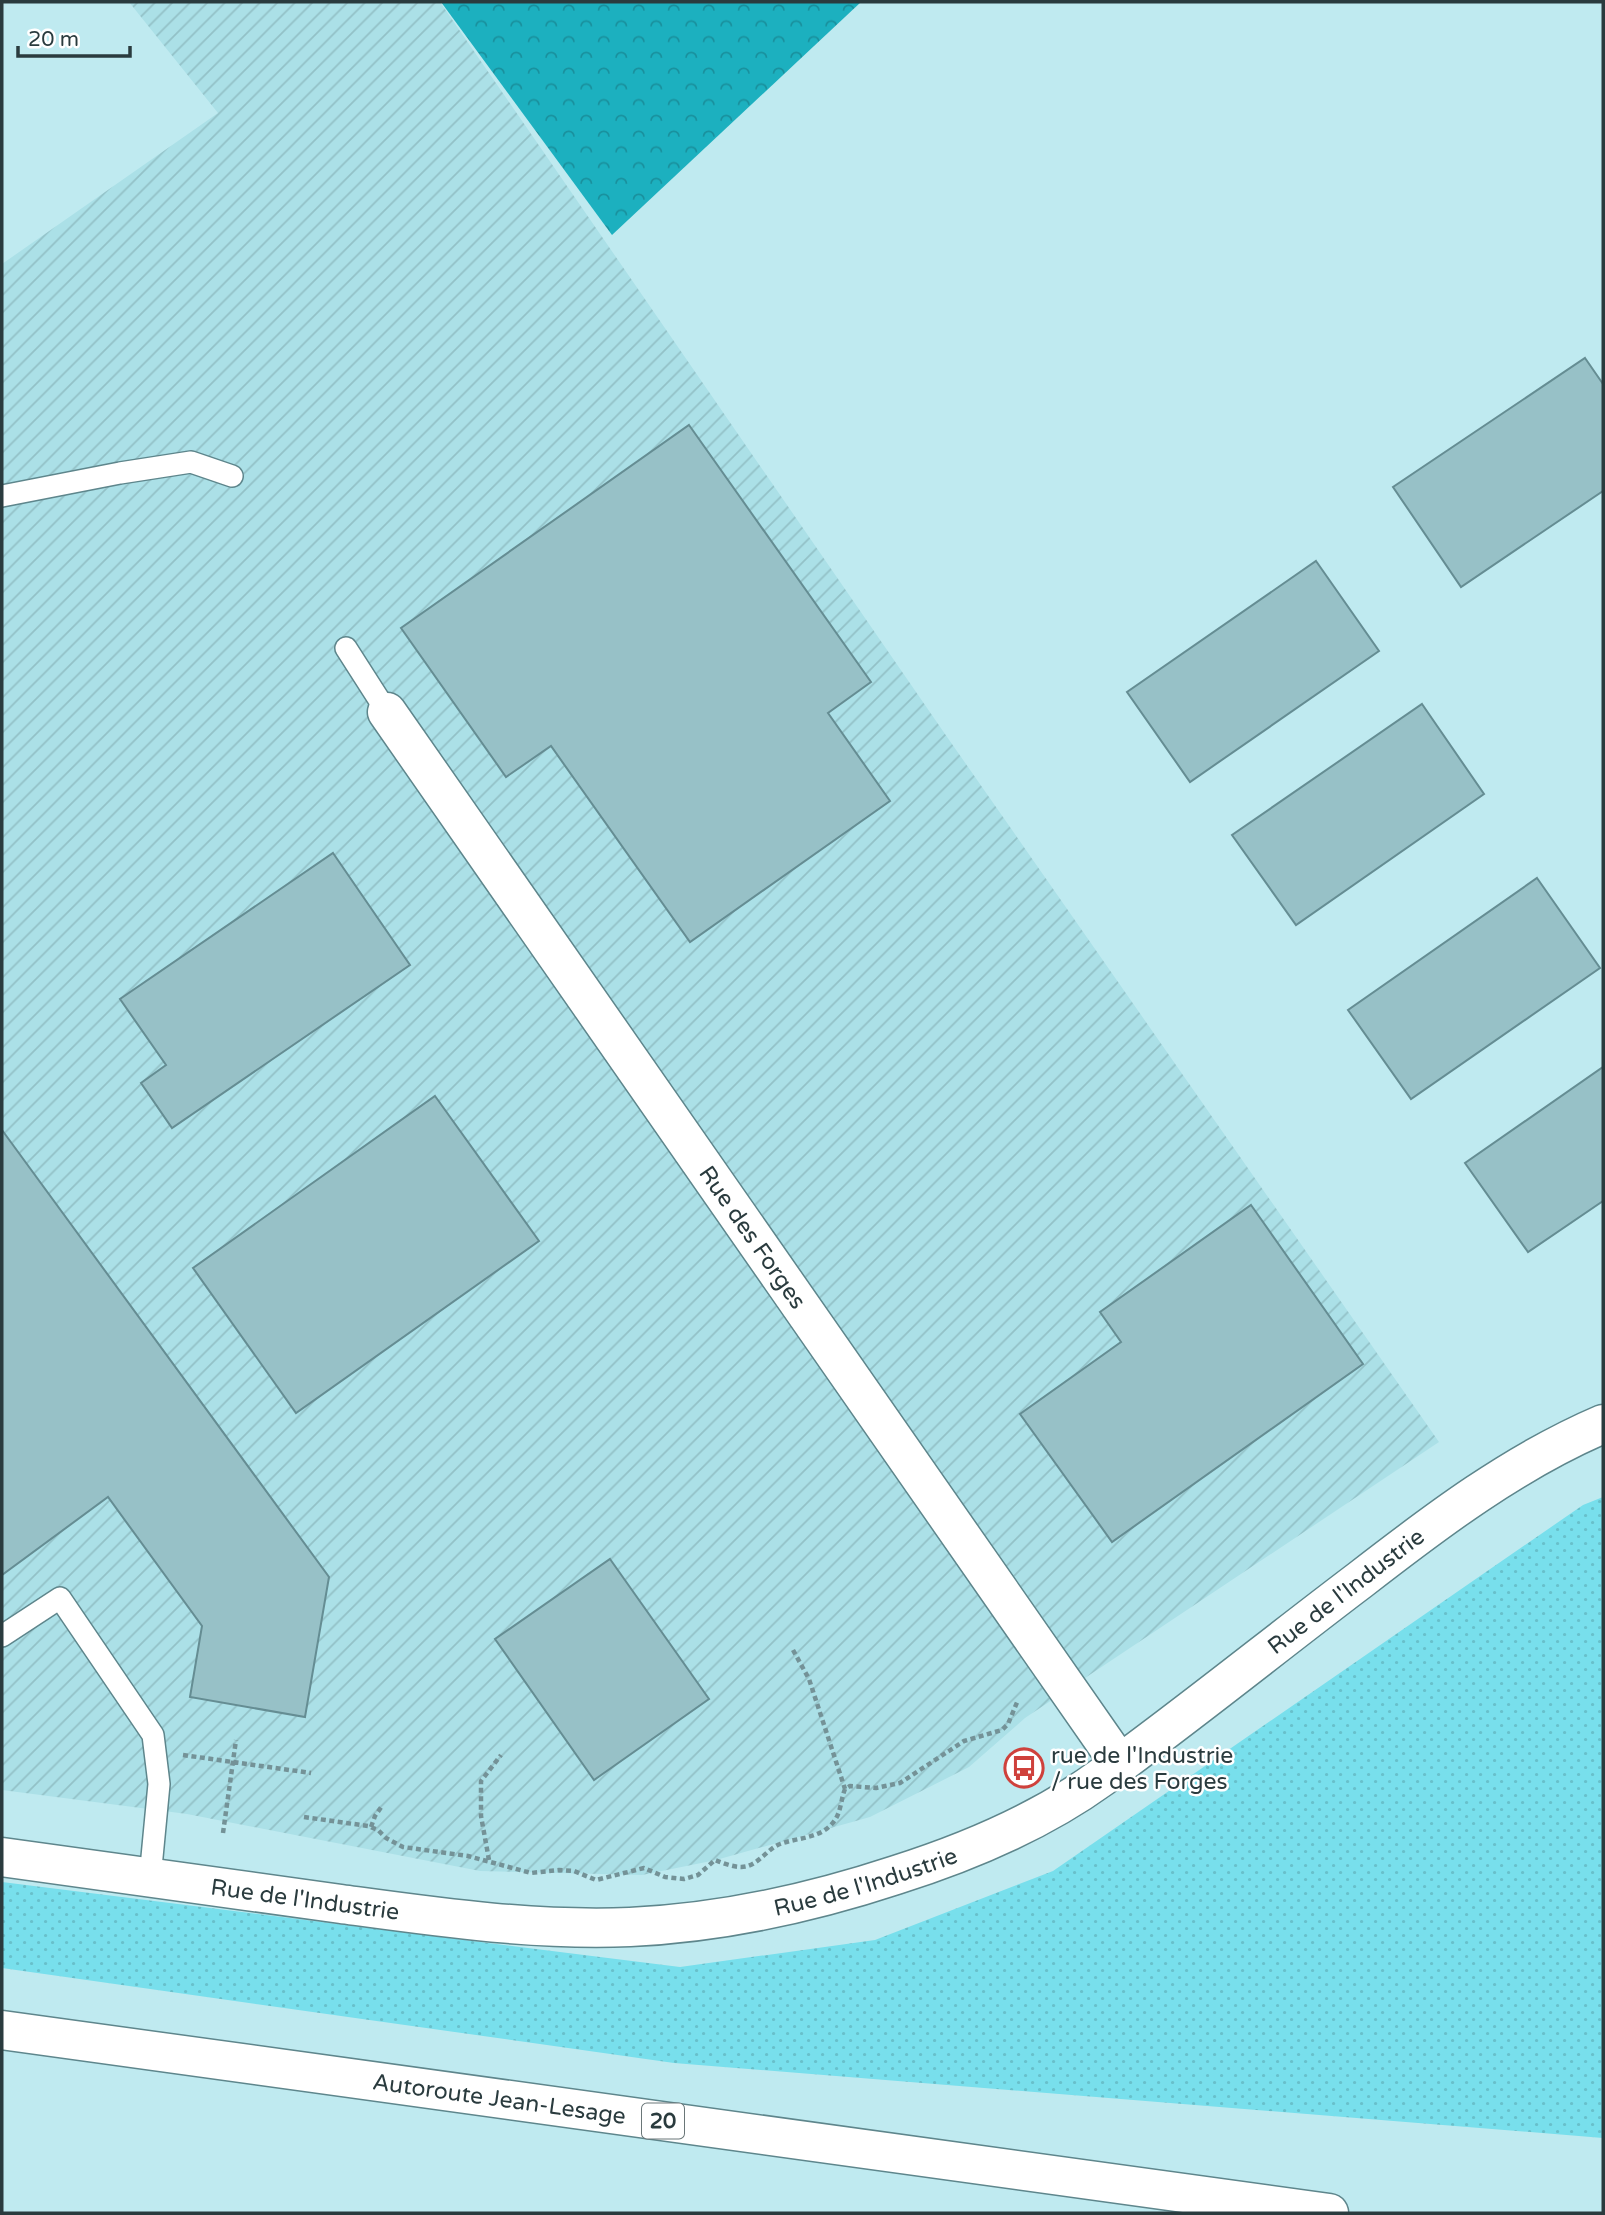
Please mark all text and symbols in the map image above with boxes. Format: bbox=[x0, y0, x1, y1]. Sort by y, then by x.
scale bar bbox=[18, 14, 130, 58]
text: 20 m bbox=[28, 27, 79, 52]
street label: Rue des Forges bbox=[693, 1161, 812, 1315]
street label: Rue de l'Industrie bbox=[1262, 1523, 1430, 1661]
place label: rue de l'Industrie / rue des Forges bbox=[1051, 1742, 1233, 1796]
bus stop icon: rue de l'Industrie / rue des Forges bbox=[1003, 1747, 1045, 1789]
street label: Rue de l'Industrie bbox=[771, 1842, 961, 1923]
street label: Rue de l'Industrie bbox=[209, 1873, 401, 1927]
street label: Autoroute Jean-Lesage bbox=[371, 2068, 628, 2131]
road number: 20 bbox=[642, 2104, 684, 2138]

